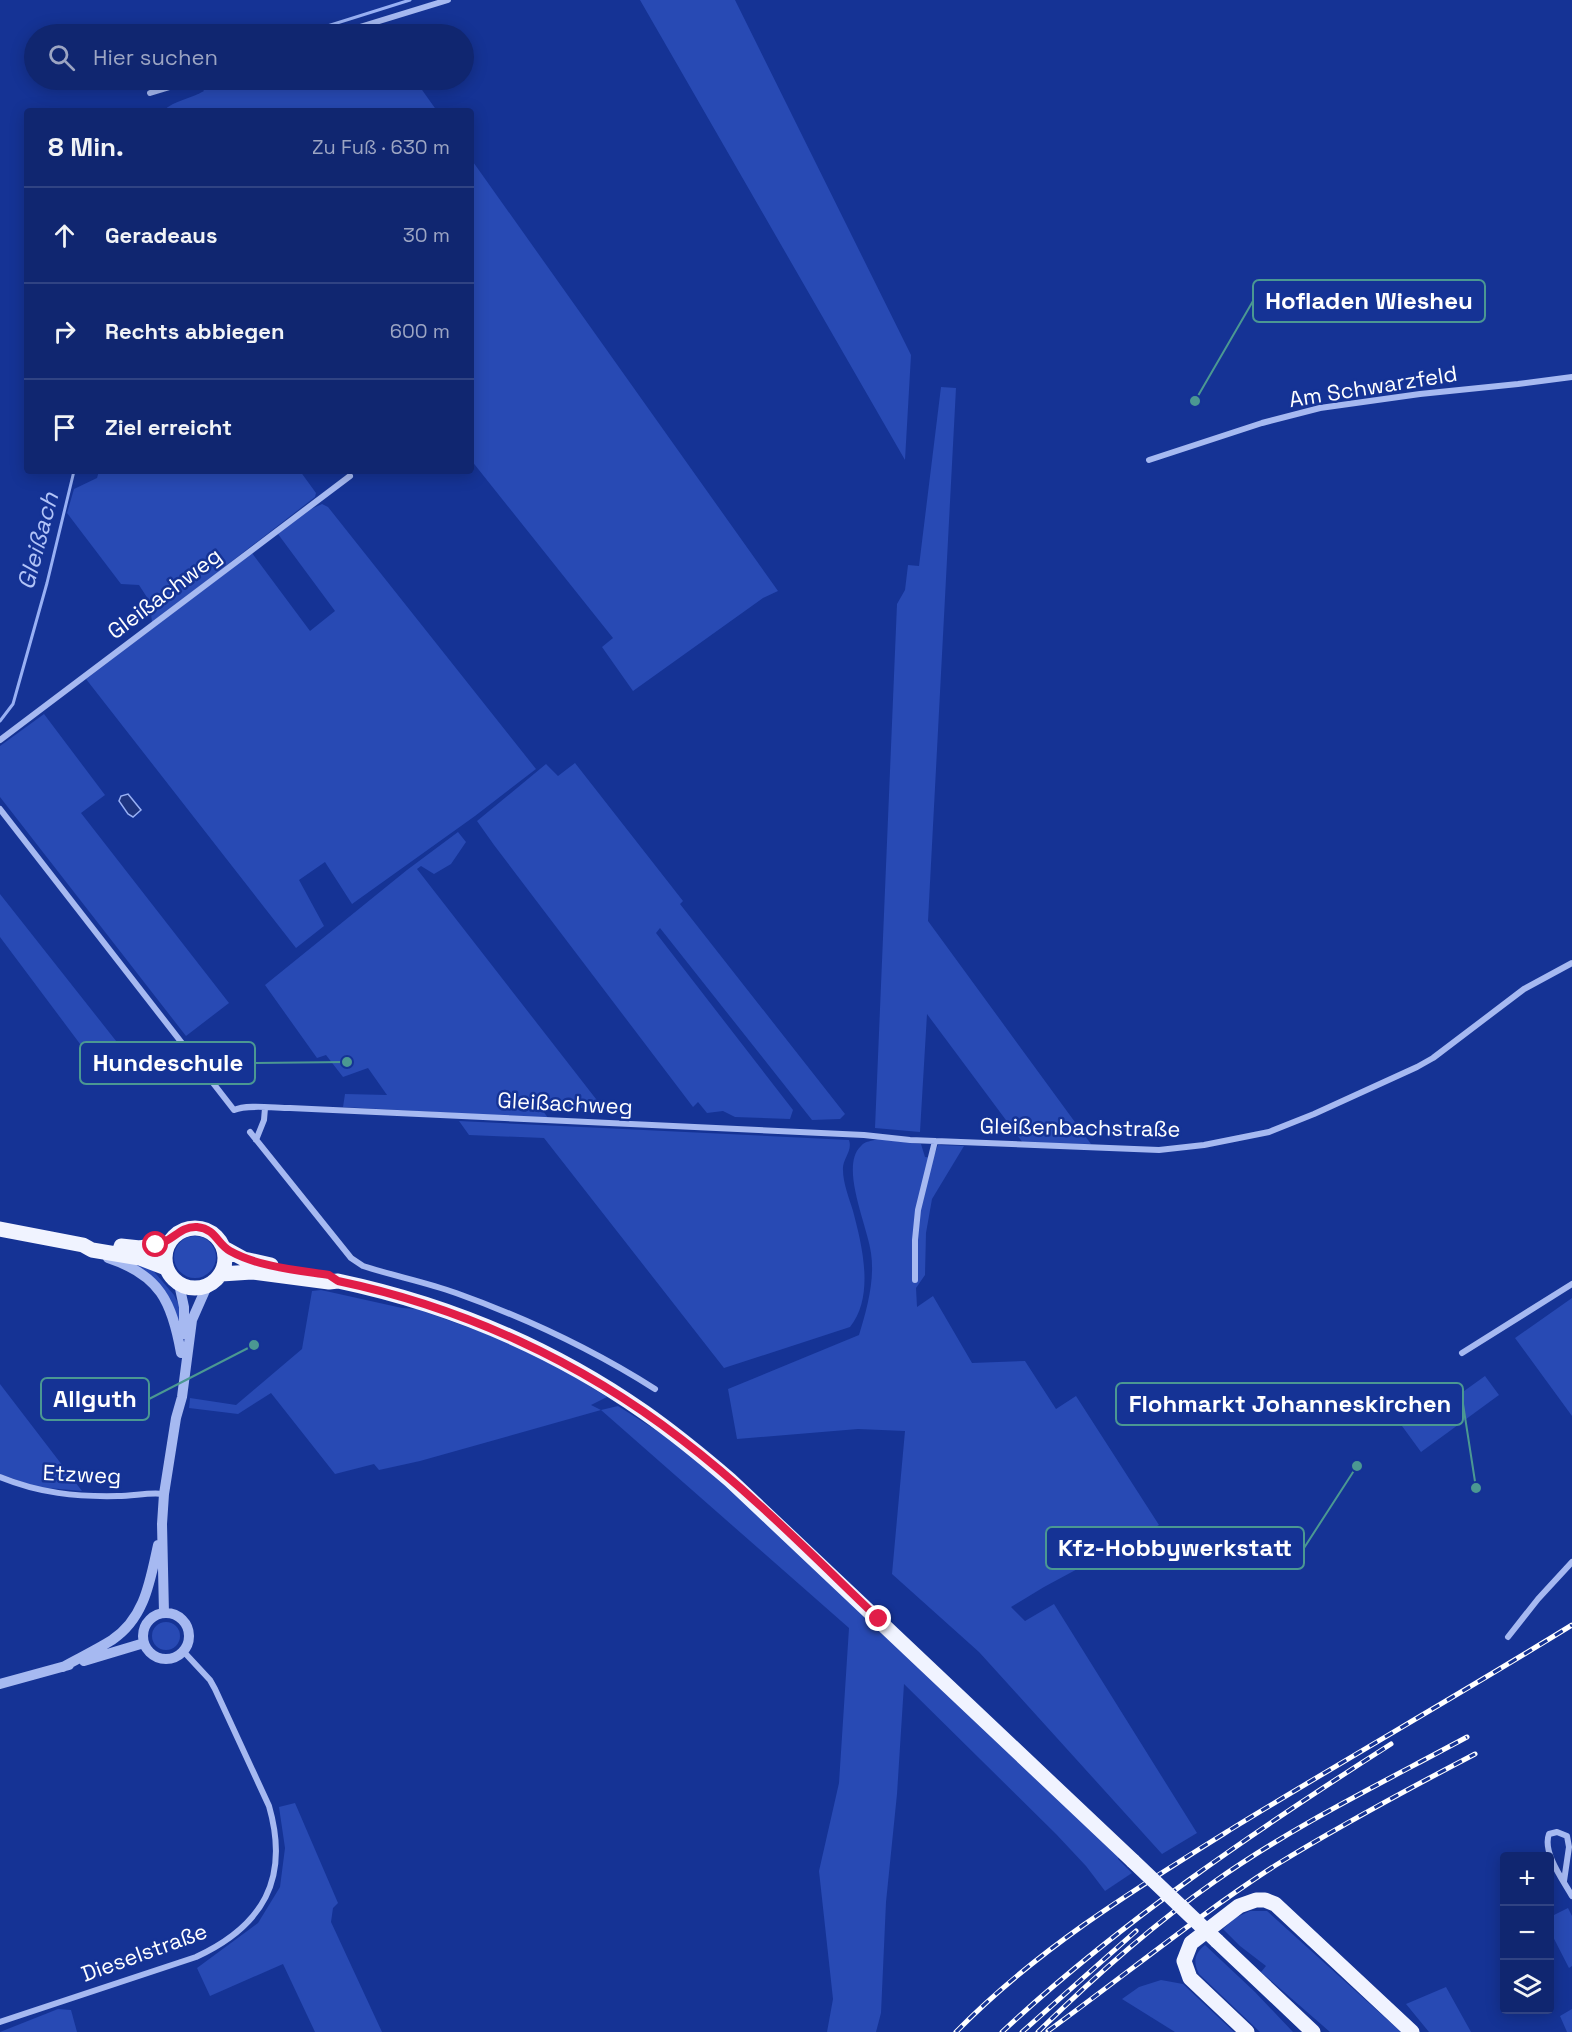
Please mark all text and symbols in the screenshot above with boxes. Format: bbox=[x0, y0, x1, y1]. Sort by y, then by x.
search box bbox=[24, 24, 474, 90]
icon: search bbox=[45, 41, 78, 74]
text: Hier suchen bbox=[93, 43, 218, 71]
text: 8 Min. bbox=[48, 130, 124, 164]
text: Zu Fuß · 630 m bbox=[312, 134, 450, 160]
icon: ahead bbox=[48, 219, 81, 252]
text: Geradeaus bbox=[105, 221, 217, 249]
text: 30 m bbox=[403, 222, 450, 248]
callout: Hofladen Wiesheu bbox=[1253, 280, 1485, 322]
text: Hofladen Wiesheu bbox=[1265, 285, 1473, 316]
icon: right bbox=[48, 315, 81, 348]
text: Rechts abbiegen bbox=[105, 317, 285, 345]
text: 600 m bbox=[390, 318, 450, 344]
street label: Am Schwarzfeld bbox=[1287, 359, 1459, 413]
icon: arrive bbox=[48, 411, 81, 444]
text: Ziel erreicht bbox=[105, 413, 232, 441]
water label: Gleißach bbox=[10, 488, 66, 593]
street label: Gleißachweg bbox=[101, 541, 227, 645]
callout: Hundeschule bbox=[80, 1042, 255, 1084]
text: Hundeschule bbox=[93, 1047, 243, 1078]
street label: Gleißachweg bbox=[497, 1085, 633, 1121]
street label: Gleißenbachstraße bbox=[979, 1111, 1181, 1143]
route start bbox=[142, 1231, 168, 1257]
callout: Allguth bbox=[41, 1378, 149, 1420]
text: Allguth bbox=[53, 1383, 137, 1414]
callout: Flohmarkt Johanneskirchen bbox=[1116, 1383, 1463, 1425]
text: Flohmarkt Johanneskirchen bbox=[1129, 1388, 1451, 1419]
street label: Etzweg bbox=[42, 1458, 122, 1490]
callout: Kfz-Hobbywerkstatt bbox=[1046, 1527, 1304, 1569]
text: Kfz-Hobbywerkstatt bbox=[1058, 1532, 1292, 1563]
route end bbox=[865, 1605, 891, 1631]
map controls bbox=[1500, 1852, 1554, 2014]
button: + bbox=[1500, 1852, 1554, 1906]
button: − bbox=[1500, 1906, 1554, 1960]
street label: Dieselstraße bbox=[77, 1916, 211, 1988]
button: layers bbox=[1500, 1960, 1554, 2014]

